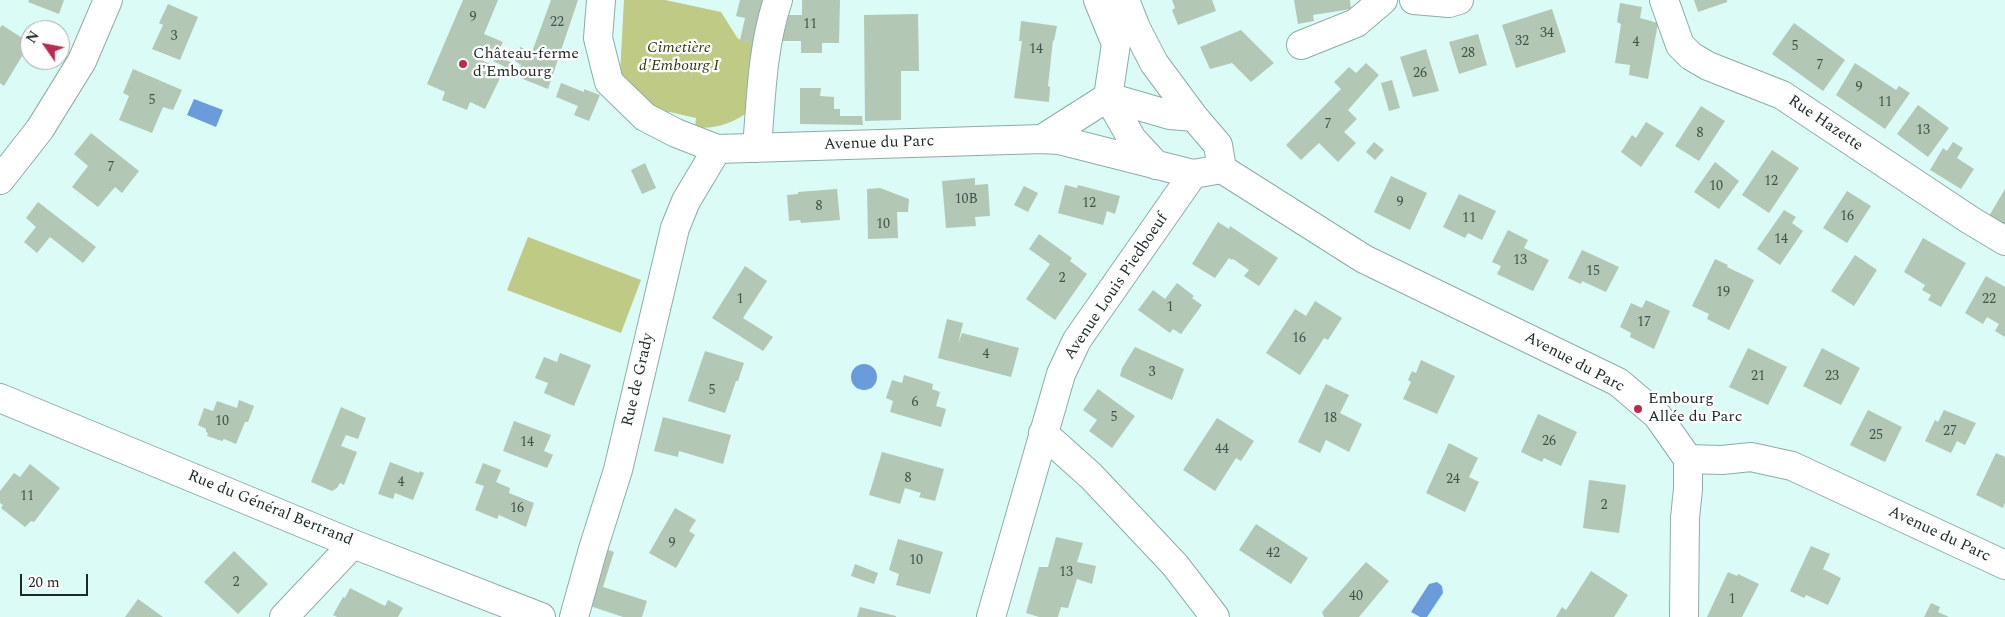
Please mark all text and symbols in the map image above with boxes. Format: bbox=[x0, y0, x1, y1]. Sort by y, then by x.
house number: 9 bbox=[470, 10, 476, 26]
house number: 22 bbox=[550, 15, 564, 31]
house number: 11 bbox=[803, 17, 817, 33]
north arrow bbox=[20, 20, 70, 70]
house number: 34 bbox=[1540, 26, 1554, 42]
text: N bbox=[21, 27, 45, 48]
house number: 3 bbox=[171, 29, 177, 45]
house number: 32 bbox=[1515, 34, 1529, 50]
house number: 4 bbox=[1633, 35, 1639, 51]
park label: Cimetière d'Embourg I bbox=[639, 39, 719, 77]
house number: 5 bbox=[1792, 39, 1798, 55]
house number: 14 bbox=[1029, 42, 1043, 58]
place label: Château-ferme d'Embourg bbox=[473, 45, 579, 83]
house number: 28 bbox=[1461, 46, 1475, 62]
marker: Château-ferme d'Embourg bbox=[457, 58, 469, 70]
house number: 7 bbox=[1817, 58, 1823, 74]
house number: 26 bbox=[1413, 66, 1427, 82]
house number: 9 bbox=[1856, 80, 1862, 96]
street label: Rue Hazette bbox=[1784, 92, 1866, 156]
house number: 5 bbox=[149, 93, 155, 109]
house number: 11 bbox=[1878, 95, 1892, 111]
house number: 7 bbox=[1325, 117, 1331, 133]
house number: 13 bbox=[1916, 123, 1930, 139]
house number: 8 bbox=[1697, 126, 1703, 142]
street label: Avenue du Parc bbox=[823, 132, 935, 156]
house number: 7 bbox=[108, 160, 114, 176]
house number: 12 bbox=[1764, 174, 1778, 190]
house number: 10 bbox=[1709, 179, 1723, 195]
house number: 10B bbox=[954, 192, 978, 208]
house number: 9 bbox=[1397, 195, 1403, 211]
house number: 12 bbox=[1082, 196, 1096, 212]
house number: 8 bbox=[816, 199, 822, 215]
house number: 16 bbox=[1840, 209, 1854, 225]
street label: Avenue Louis Piedboeuf bbox=[1061, 210, 1173, 364]
house number: 11 bbox=[1462, 211, 1476, 227]
house number: 10 bbox=[876, 217, 890, 233]
house number: 14 bbox=[1774, 232, 1788, 248]
house number: 13 bbox=[1513, 253, 1527, 269]
house number: 15 bbox=[1586, 264, 1600, 280]
house number: 2 bbox=[1059, 271, 1065, 287]
house number: 19 bbox=[1716, 285, 1730, 301]
house number: 1 bbox=[737, 292, 743, 308]
house number: 22 bbox=[1982, 292, 1996, 308]
house number: 1 bbox=[1167, 300, 1173, 316]
house number: 17 bbox=[1637, 315, 1651, 331]
street label: Avenue du Parc bbox=[1521, 329, 1627, 397]
street label: Rue de Grady bbox=[619, 331, 659, 429]
house number: 16 bbox=[1292, 331, 1306, 347]
house number: 4 bbox=[983, 347, 989, 363]
house number: 3 bbox=[1149, 365, 1155, 381]
house number: 21 bbox=[1751, 369, 1765, 385]
house number: 23 bbox=[1825, 369, 1839, 385]
house number: 5 bbox=[709, 383, 715, 399]
place label: Embourg Allée du Parc bbox=[1648, 390, 1742, 428]
house number: 6 bbox=[912, 395, 918, 411]
marker: Embourg Allée du Parc bbox=[1632, 403, 1644, 415]
house number: 5 bbox=[1111, 410, 1117, 426]
house number: 18 bbox=[1323, 411, 1337, 427]
house number: 10 bbox=[215, 414, 229, 430]
house number: 27 bbox=[1943, 424, 1957, 440]
house number: 25 bbox=[1869, 428, 1883, 444]
house number: 26 bbox=[1542, 434, 1556, 450]
house number: 14 bbox=[520, 435, 534, 451]
house number: 44 bbox=[1215, 442, 1229, 458]
street label: Rue du Général Bertrand bbox=[185, 467, 355, 551]
house number: 8 bbox=[905, 471, 911, 487]
house number: 24 bbox=[1446, 472, 1460, 488]
house number: 4 bbox=[398, 475, 404, 491]
house number: 11 bbox=[20, 489, 34, 505]
house number: 2 bbox=[1601, 498, 1607, 514]
house number: 16 bbox=[510, 501, 524, 517]
street label: Avenue du Parc bbox=[1885, 503, 1993, 567]
house number: 9 bbox=[669, 536, 675, 552]
house number: 42 bbox=[1266, 546, 1280, 562]
house number: 10 bbox=[909, 553, 923, 569]
scale bar bbox=[22, 564, 90, 596]
house number: 13 bbox=[1059, 565, 1073, 581]
text: 20 m bbox=[28, 571, 60, 594]
house number: 2 bbox=[233, 575, 239, 591]
house number: 40 bbox=[1349, 589, 1363, 605]
house number: 1 bbox=[1729, 592, 1735, 608]

